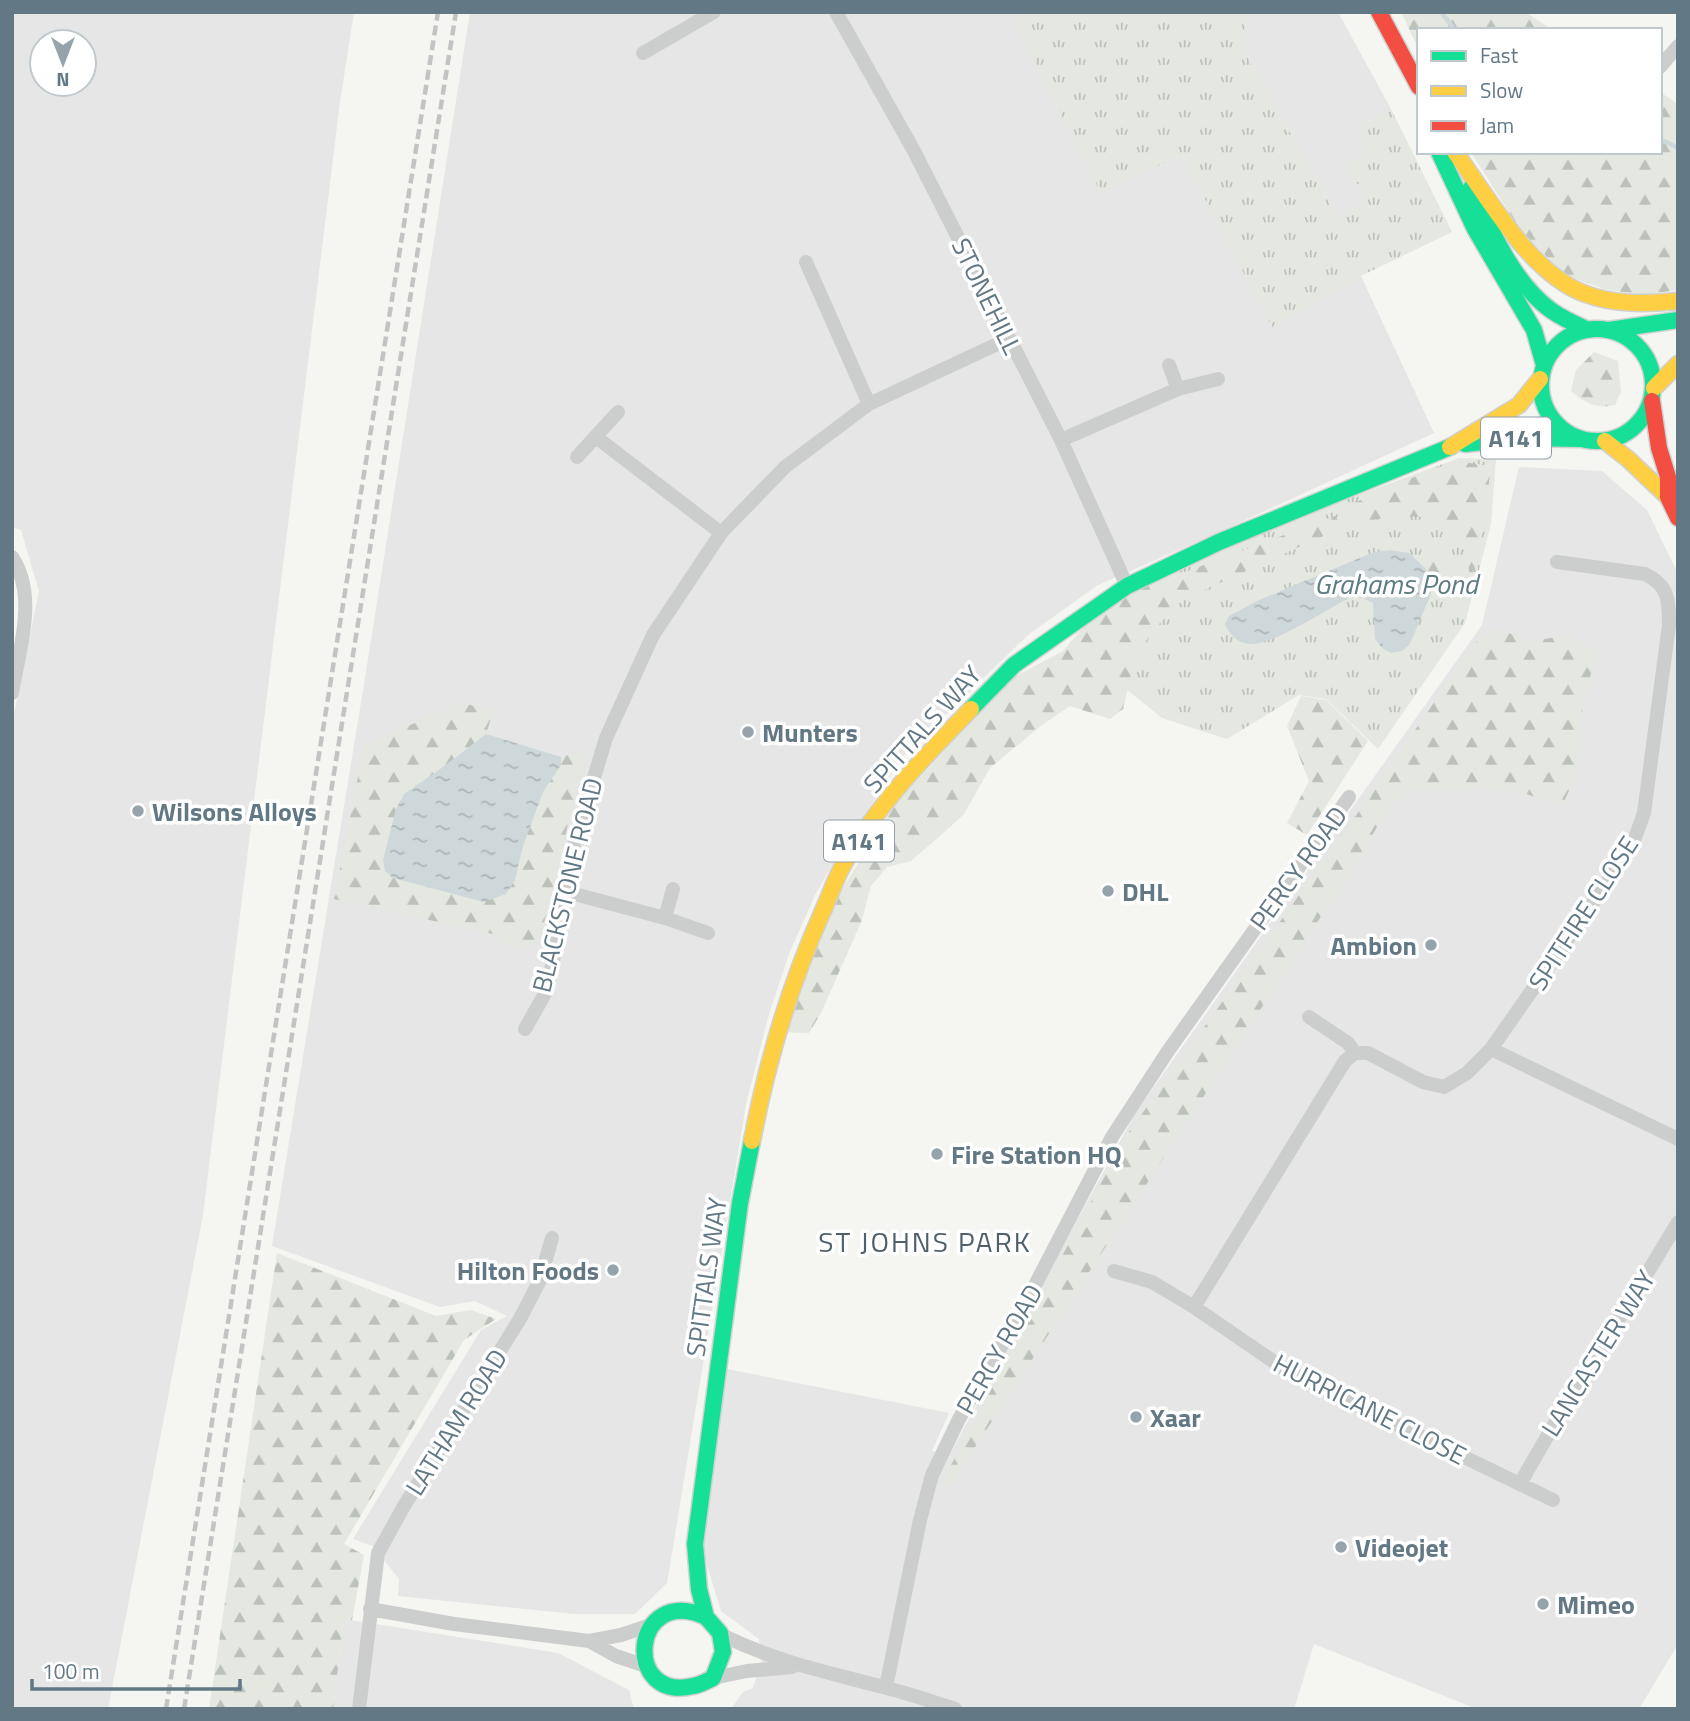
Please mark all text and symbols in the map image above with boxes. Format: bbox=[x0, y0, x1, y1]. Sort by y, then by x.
north arrow bbox=[28, 28, 98, 98]
legend bbox=[1417, 28, 1662, 154]
text: Fast bbox=[1480, 39, 1519, 71]
text: N bbox=[56, 66, 70, 95]
text: Slow bbox=[1480, 74, 1523, 106]
text: Jam bbox=[1480, 109, 1514, 141]
street label: STONEHILL bbox=[942, 231, 1032, 361]
road number: A141 bbox=[1481, 418, 1551, 458]
water label: Grahams Pond bbox=[1314, 562, 1481, 605]
street label: SPITTALS WAY bbox=[854, 656, 990, 802]
place label: Munters bbox=[762, 713, 858, 752]
marker: Munters bbox=[740, 724, 756, 740]
street label: BLACKSTONE ROAD bbox=[521, 774, 613, 996]
place label: Wilsons Alloys bbox=[152, 792, 317, 831]
street label: PERCY ROAD bbox=[1240, 798, 1356, 938]
marker: Wilsons Alloys bbox=[130, 803, 146, 819]
road number: A141 bbox=[824, 820, 894, 862]
street label: SPITFIRE CLOSE bbox=[1518, 828, 1648, 998]
place label: DHL bbox=[1122, 872, 1168, 911]
marker: DHL bbox=[1100, 883, 1116, 899]
place label: Ambion bbox=[1330, 926, 1417, 965]
marker: Ambion bbox=[1423, 937, 1439, 953]
place label: Fire Station HQ bbox=[951, 1135, 1122, 1174]
marker: Fire Station HQ bbox=[929, 1146, 945, 1162]
street label: SPITTALS WAY bbox=[676, 1195, 736, 1359]
district label: ST JOHNS PARK bbox=[818, 1220, 1032, 1263]
place label: Hilton Foods bbox=[457, 1251, 599, 1290]
marker: Hilton Foods bbox=[605, 1262, 621, 1278]
street label: LANCASTER WAY bbox=[1531, 1262, 1665, 1444]
street label: PERCY ROAD bbox=[946, 1277, 1052, 1421]
street label: LATHAM ROAD bbox=[395, 1341, 517, 1503]
street label: HURRICANE CLOSE bbox=[1267, 1344, 1473, 1474]
place label: Xaar bbox=[1150, 1398, 1201, 1437]
marker: Xaar bbox=[1128, 1409, 1144, 1425]
place label: Videojet bbox=[1355, 1528, 1448, 1567]
marker: Videojet bbox=[1333, 1539, 1349, 1555]
place label: Mimeo bbox=[1557, 1585, 1635, 1624]
marker: Mimeo bbox=[1535, 1596, 1551, 1612]
scale bar bbox=[32, 1648, 240, 1692]
text: 100 m bbox=[42, 1655, 99, 1687]

